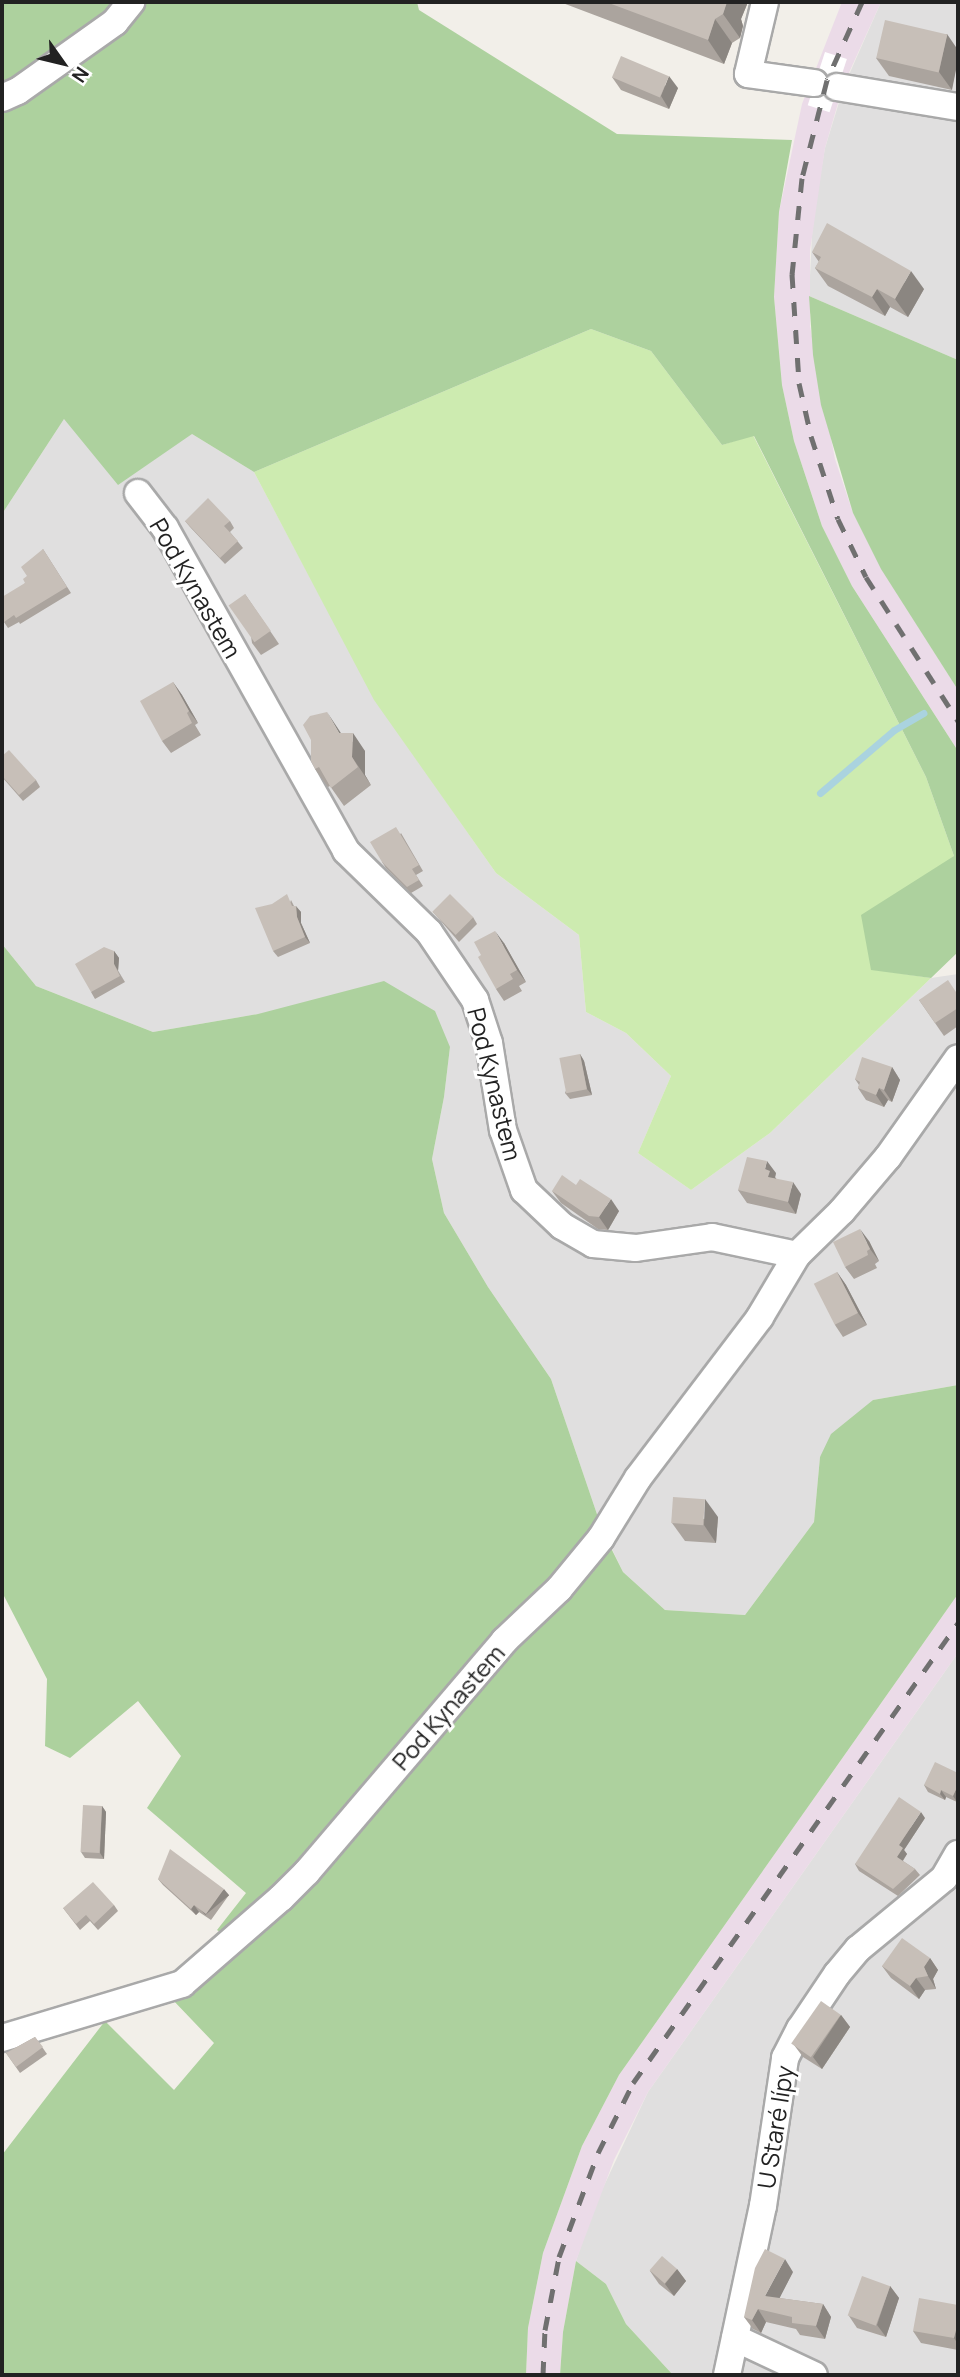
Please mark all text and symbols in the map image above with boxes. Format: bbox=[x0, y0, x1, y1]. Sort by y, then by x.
north arrow bbox=[28, 28, 98, 98]
text: N bbox=[66, 62, 95, 88]
street label: Pod Kynastem bbox=[144, 513, 248, 663]
street label: Pod Kynastem bbox=[462, 1004, 528, 1164]
street label: Pod Kynastem bbox=[386, 1638, 510, 1776]
street label: U Staré lípy bbox=[751, 2063, 799, 2191]

